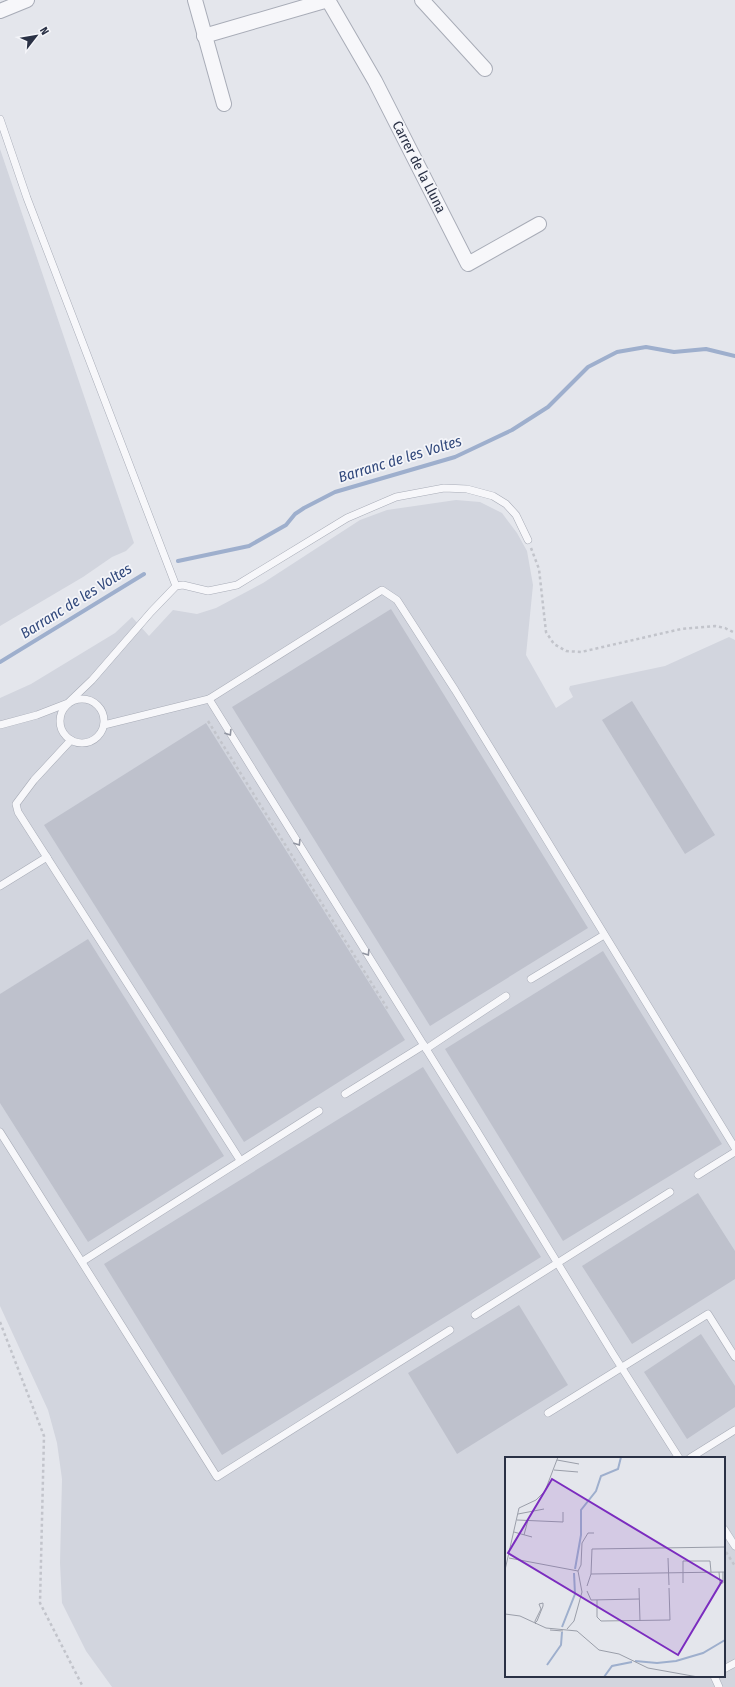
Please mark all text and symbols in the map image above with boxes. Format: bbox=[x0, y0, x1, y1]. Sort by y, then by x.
north arrow bbox=[16, 16, 56, 56]
text: N bbox=[37, 25, 51, 37]
street label: Carrer de la Lluna bbox=[388, 118, 450, 216]
water label: Barranc de les Voltes bbox=[336, 432, 464, 486]
water label: Barranc de les Voltes bbox=[17, 559, 136, 642]
one-way arrow bbox=[225, 728, 232, 735]
one-way arrow bbox=[293, 839, 301, 846]
one-way arrow bbox=[362, 949, 369, 956]
inset map bbox=[505, 1457, 725, 1677]

